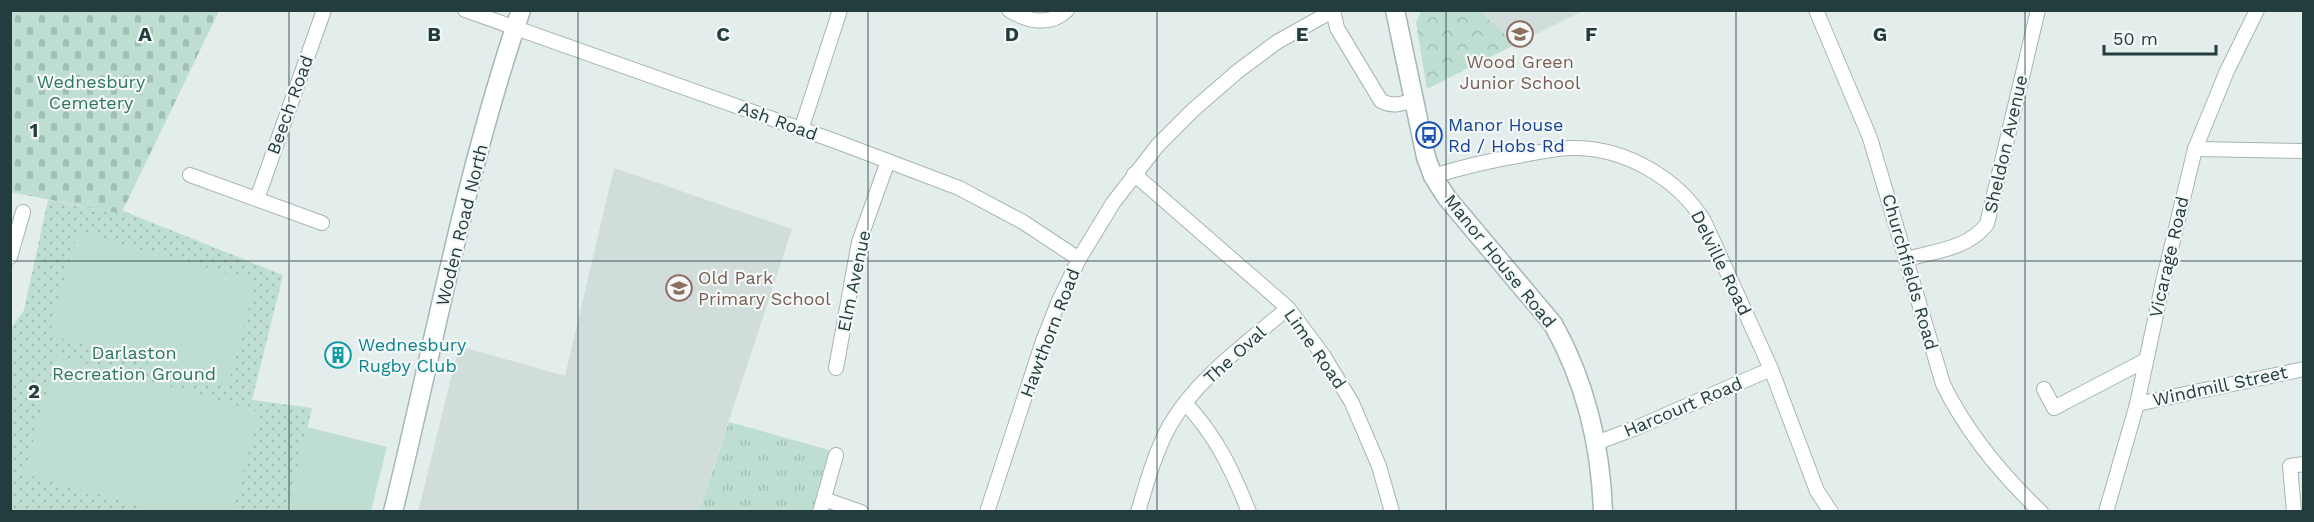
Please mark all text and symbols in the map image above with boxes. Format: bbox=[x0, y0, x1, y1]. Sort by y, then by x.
scale bar bbox=[2104, 18, 2216, 56]
school or university icon: Wood Green Junior School bbox=[1505, 19, 1535, 49]
text: A bbox=[138, 22, 152, 46]
text: B bbox=[427, 22, 441, 46]
text: C bbox=[716, 22, 730, 46]
text: D bbox=[1005, 22, 1019, 46]
text: E bbox=[1296, 22, 1308, 46]
text: F bbox=[1585, 22, 1597, 46]
text: G bbox=[1873, 22, 1887, 46]
text: 50 m bbox=[2113, 28, 2158, 49]
place label: Wood Green Junior School bbox=[1460, 51, 1581, 93]
street label: Beech Road bbox=[262, 52, 317, 157]
park label: Wednesbury Cemetery bbox=[37, 71, 146, 113]
street label: Sheldon Avenue bbox=[1979, 73, 2032, 215]
street label: Ash Road bbox=[736, 97, 821, 145]
place label: Manor House Rd / Hobs Rd bbox=[1448, 114, 1565, 156]
text: 1 bbox=[30, 118, 38, 142]
bus stop icon: Manor House Rd / Hobs Rd bbox=[1414, 120, 1444, 150]
street label: Woden Road North bbox=[431, 142, 492, 308]
street label: Manor House Road bbox=[1440, 190, 1561, 332]
street label: Churchfields Road bbox=[1878, 191, 1943, 352]
street label: Vicarage Road bbox=[2144, 194, 2193, 320]
street label: Delville Road bbox=[1687, 207, 1756, 319]
street label: Elm Avenue bbox=[833, 228, 875, 334]
street label: Hawthorn Road bbox=[1015, 265, 1084, 400]
place label: Old Park Primary School bbox=[698, 267, 831, 309]
school or university icon: Old Park Primary School bbox=[664, 273, 694, 303]
street label: Lime Road bbox=[1280, 305, 1351, 393]
street label: The Oval bbox=[1199, 321, 1270, 388]
place label: Wednesbury Rugby Club bbox=[358, 334, 467, 376]
building icon: Wednesbury Rugby Club bbox=[323, 340, 353, 370]
park label: Darlaston Recreation Ground bbox=[52, 342, 216, 384]
street label: Windmill Street bbox=[2151, 361, 2290, 410]
street label: Harcourt Road bbox=[1620, 372, 1745, 441]
text: 2 bbox=[28, 379, 40, 403]

